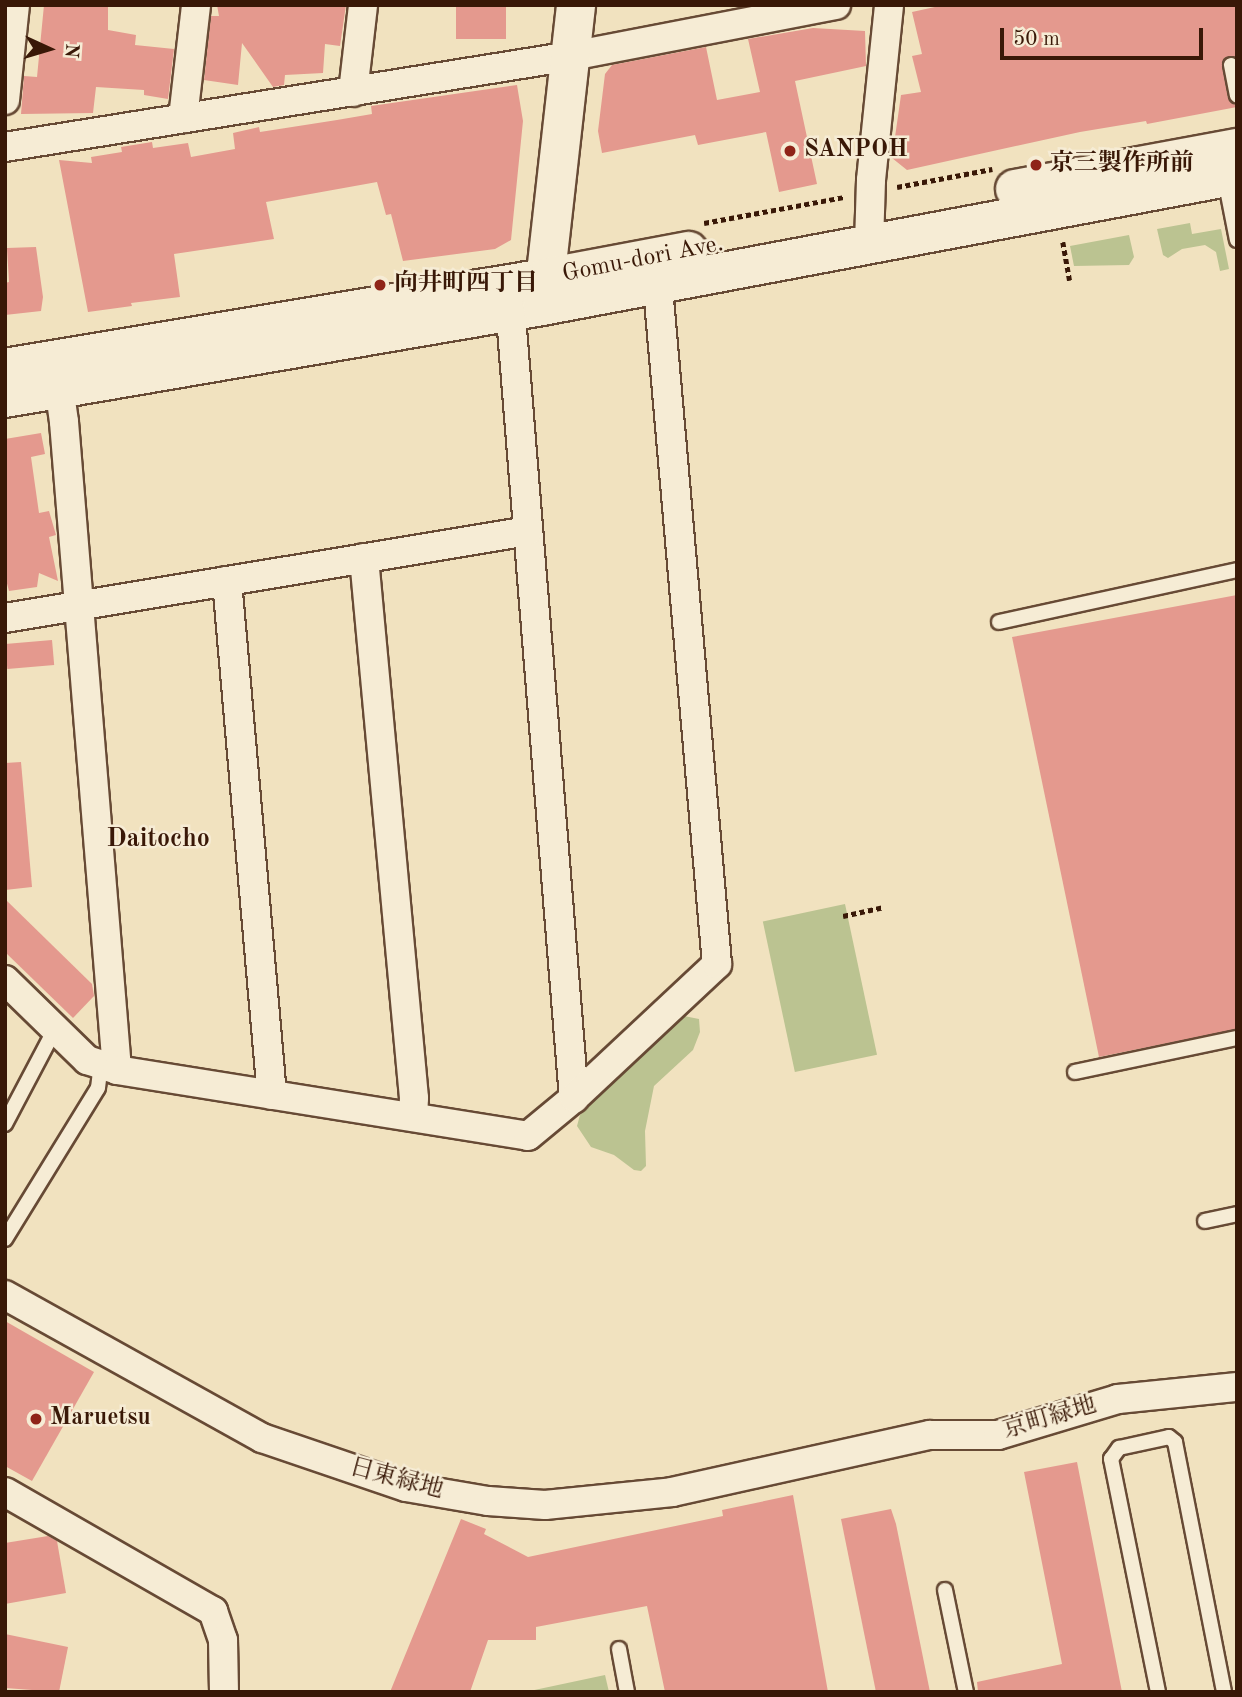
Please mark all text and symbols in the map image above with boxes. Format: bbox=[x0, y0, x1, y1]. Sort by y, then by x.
north arrow bbox=[14, 14, 84, 84]
scale bar bbox=[1004, 14, 1207, 58]
text: 50 m bbox=[1013, 29, 1060, 50]
text: N bbox=[60, 43, 80, 58]
place label: SANPOH bbox=[804, 137, 908, 165]
marker: SANPOH bbox=[782, 143, 798, 159]
place label: 京三製作所前 bbox=[1050, 151, 1194, 179]
marker: 京三製作所前 bbox=[1028, 157, 1044, 173]
street label: Gomu-dori Ave. bbox=[560, 230, 726, 290]
place label: 向井町四丁目 bbox=[394, 271, 538, 299]
marker: 向井町四丁目 bbox=[372, 277, 388, 293]
district label: Daitocho bbox=[106, 824, 210, 856]
street label: 京町緑地 bbox=[1000, 1392, 1100, 1446]
place label: Maruetsu bbox=[50, 1405, 151, 1433]
marker: Maruetsu bbox=[28, 1411, 44, 1427]
street label: 日東緑地 bbox=[346, 1454, 446, 1506]

